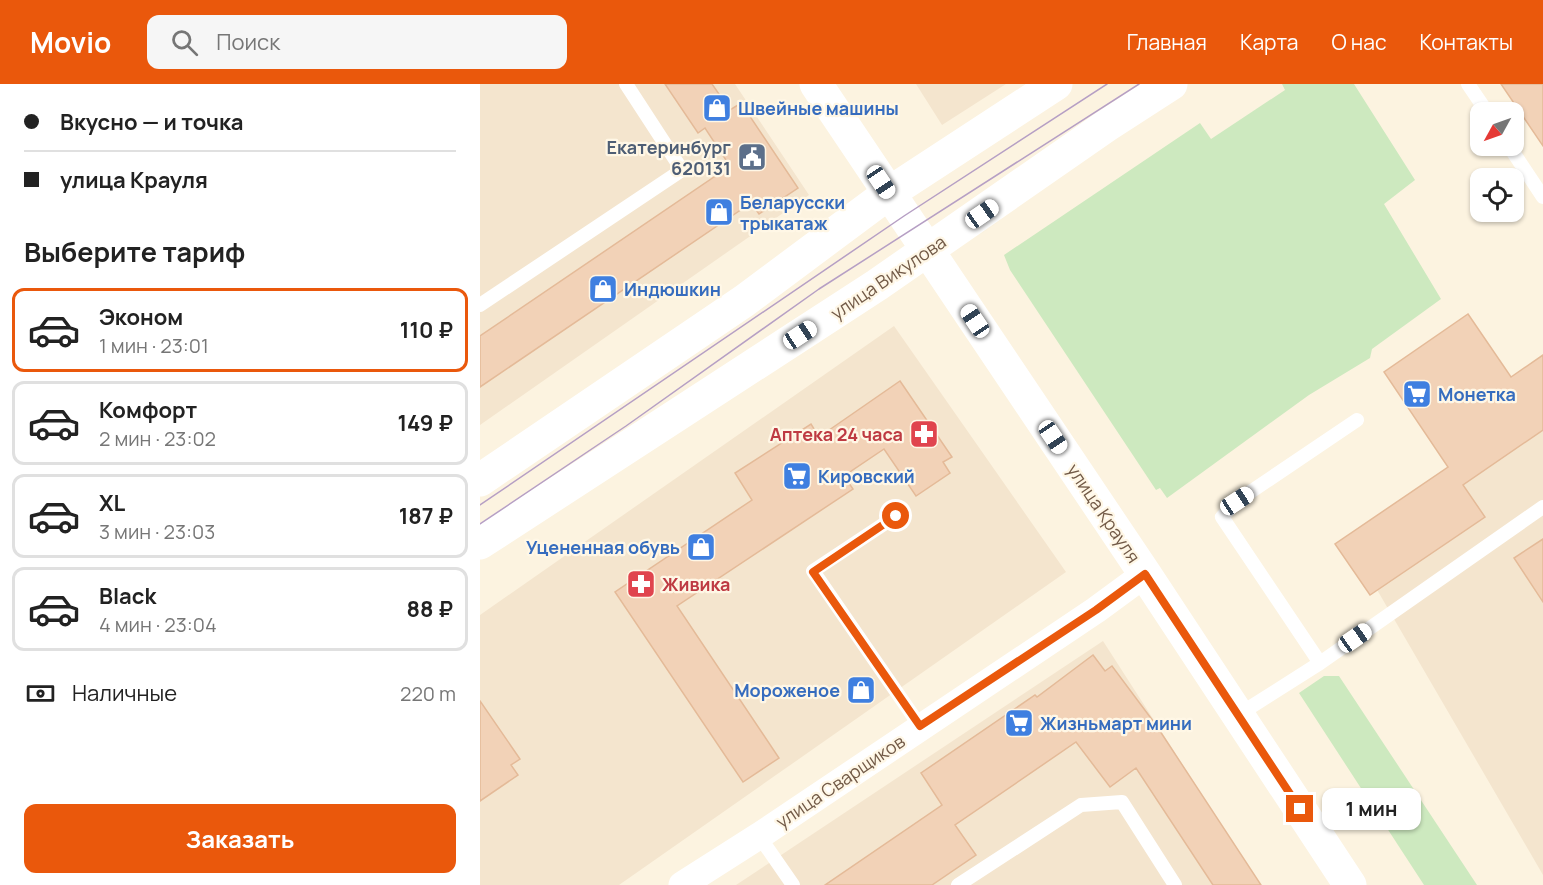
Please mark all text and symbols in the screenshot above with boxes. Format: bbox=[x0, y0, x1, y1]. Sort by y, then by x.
search box bbox=[147, 15, 567, 69]
text: Movio bbox=[30, 23, 111, 61]
icon: search bbox=[168, 26, 201, 59]
text: Поиск bbox=[216, 27, 280, 57]
text: Главная bbox=[1127, 28, 1207, 56]
text: Карта bbox=[1240, 28, 1298, 56]
text: О нас bbox=[1331, 28, 1387, 56]
text: Контакты bbox=[1420, 28, 1513, 56]
shop icon: Швейные машины bbox=[701, 92, 733, 124]
place label: Швейные машины bbox=[738, 96, 899, 120]
north arrow bbox=[1470, 102, 1524, 156]
map controls bbox=[1470, 102, 1524, 222]
text: Вкусно — и точка bbox=[60, 107, 244, 137]
place label: Екатеринбург 620131 bbox=[607, 135, 731, 180]
public building icon: Екатеринбург 620131 bbox=[736, 141, 768, 173]
car bbox=[863, 162, 899, 202]
text: улица Крауля bbox=[60, 165, 208, 195]
button: locate bbox=[1470, 168, 1524, 222]
place label: Беларусски трыкатаж bbox=[740, 190, 845, 235]
shop icon: Беларусски трыкатаж bbox=[703, 196, 735, 228]
car bbox=[962, 196, 1002, 232]
street label: улица Викулова bbox=[826, 229, 950, 325]
text: Выберите тариф bbox=[24, 233, 245, 270]
shop icon: Индюшкин bbox=[587, 273, 619, 305]
place label: Индюшкин bbox=[624, 277, 721, 301]
car bbox=[957, 301, 993, 341]
text: Эконом bbox=[99, 302, 183, 332]
icon: car bbox=[27, 303, 81, 357]
text: 110 ₽ bbox=[400, 315, 453, 345]
car bbox=[780, 318, 820, 352]
text: 1 мин · 23:01 bbox=[99, 332, 209, 359]
supermarket icon: Монетка bbox=[1401, 378, 1433, 410]
place label: Монетка bbox=[1438, 382, 1516, 406]
text: Комфорт bbox=[99, 395, 197, 425]
icon: car bbox=[27, 396, 81, 450]
text: 149 ₽ bbox=[397, 408, 453, 438]
car bbox=[1035, 417, 1071, 457]
pharmacy icon: Аптека 24 часа bbox=[908, 418, 940, 450]
place label: Аптека 24 часа bbox=[770, 422, 903, 446]
text: 2 мин · 23:02 bbox=[99, 425, 216, 452]
street label: улица Крауля bbox=[1062, 459, 1146, 567]
supermarket icon: Кировский bbox=[781, 460, 813, 492]
place label: Кировский bbox=[818, 464, 915, 488]
car bbox=[1217, 484, 1257, 518]
text: XL bbox=[99, 488, 125, 518]
icon: car bbox=[27, 489, 81, 543]
text: 187 ₽ bbox=[399, 501, 453, 531]
route start bbox=[882, 502, 909, 529]
text: 3 мин · 23:03 bbox=[99, 518, 215, 545]
shop icon: Уцененная обувь bbox=[685, 531, 717, 563]
place label: Уцененная обувь bbox=[526, 535, 680, 559]
pharmacy icon: Живика bbox=[625, 568, 657, 600]
place label: Живика bbox=[662, 572, 730, 596]
text: Black bbox=[99, 581, 156, 611]
icon: car bbox=[27, 582, 81, 636]
text: 88 ₽ bbox=[407, 594, 453, 624]
text: 4 мин · 23:04 bbox=[99, 611, 217, 638]
car bbox=[1335, 620, 1375, 656]
shop icon: Мороженое bbox=[845, 674, 877, 706]
icon: cash bbox=[24, 677, 57, 710]
text: Наличные bbox=[72, 678, 177, 708]
place label: Мороженое bbox=[734, 678, 840, 702]
text: 220 m bbox=[400, 680, 456, 707]
supermarket icon: Жизньмарт мини bbox=[1003, 707, 1035, 739]
place label: Жизньмарт мини bbox=[1040, 711, 1192, 735]
street label: улица Сварщиков bbox=[771, 729, 909, 833]
callout: 1 мин bbox=[1321, 788, 1420, 830]
route end bbox=[1286, 795, 1313, 822]
text: 1 мин bbox=[1346, 795, 1397, 822]
button: Заказать bbox=[24, 804, 456, 873]

